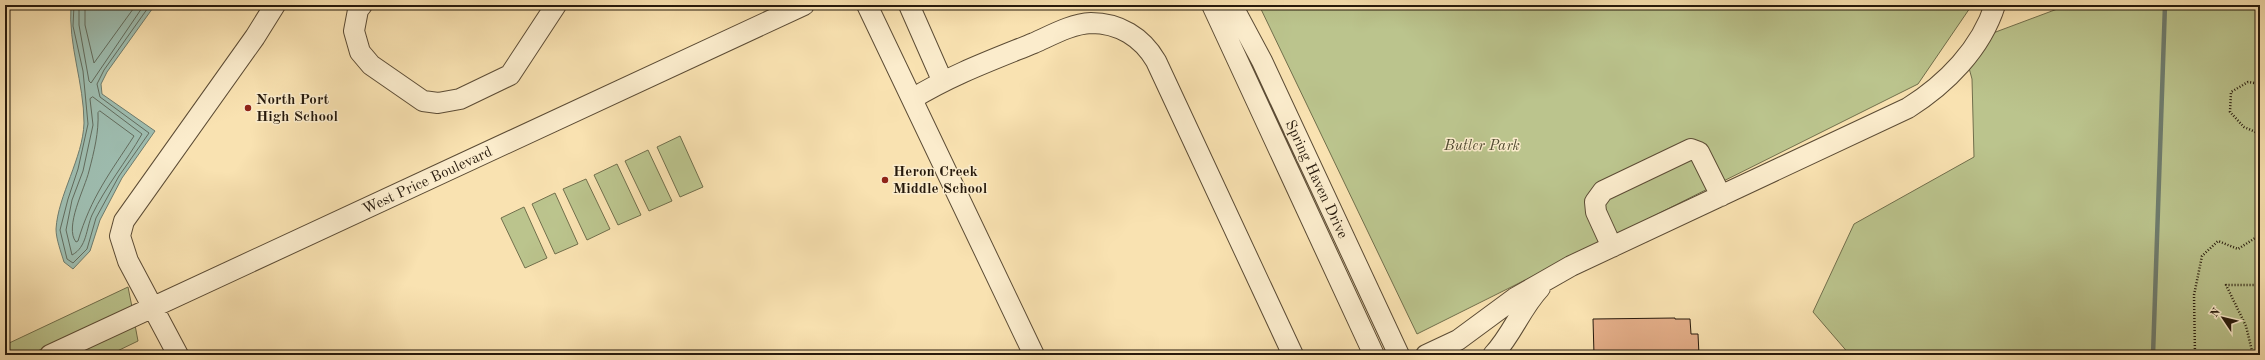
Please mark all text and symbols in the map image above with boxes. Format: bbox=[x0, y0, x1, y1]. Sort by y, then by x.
place label: North Port High School bbox=[256, 93, 339, 125]
marker: North Port High School bbox=[243, 103, 253, 113]
street label: Spring Haven Drive bbox=[1282, 118, 1350, 241]
park label: Butler Park bbox=[1443, 139, 1520, 154]
street label: West Price Boulevard bbox=[361, 145, 495, 218]
place label: Heron Creek Middle School bbox=[893, 165, 988, 197]
marker: Heron Creek Middle School bbox=[880, 175, 890, 185]
north arrow bbox=[2203, 298, 2243, 338]
text: N bbox=[2209, 306, 2223, 320]

